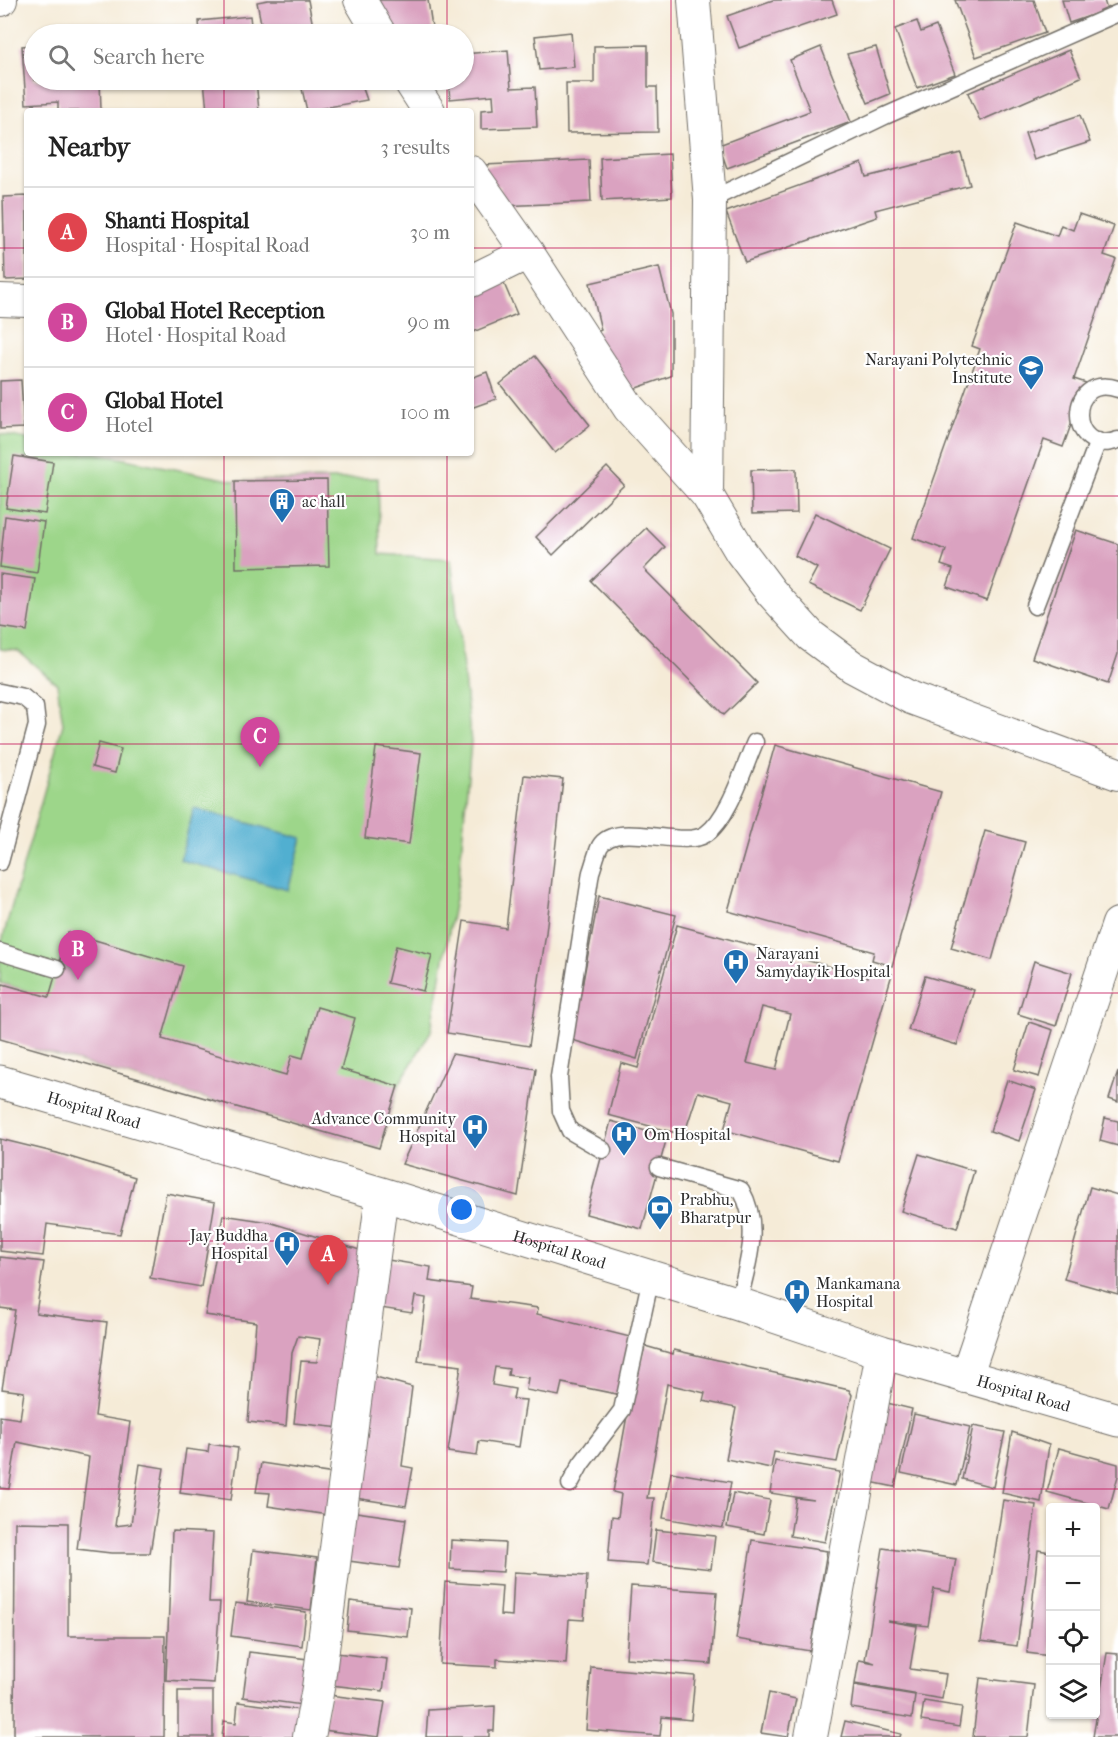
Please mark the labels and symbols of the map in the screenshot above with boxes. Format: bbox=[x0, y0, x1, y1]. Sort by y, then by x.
place label: Narayani Polytechnic Institute bbox=[865, 350, 1012, 387]
school or university icon: Narayani Polytechnic Institute bbox=[1016, 353, 1046, 391]
building icon: ac hall bbox=[267, 486, 297, 524]
place label: ac hall bbox=[302, 492, 346, 511]
pin: C bbox=[240, 718, 280, 767]
pin: B bbox=[58, 930, 98, 980]
place label: Narayani Samydayik Hospital bbox=[756, 944, 891, 981]
hospital icon: Narayani Samydayik Hospital bbox=[721, 947, 751, 985]
street label: Hospital Road bbox=[45, 1087, 143, 1133]
place label: Advance Community Hospital bbox=[311, 1109, 457, 1146]
hospital icon: Advance Community Hospital bbox=[460, 1112, 490, 1150]
hospital icon: Om Hospital bbox=[609, 1119, 639, 1157]
place label: Om Hospital bbox=[644, 1125, 731, 1144]
place label: Prabhu, Bharatpur bbox=[680, 1190, 751, 1227]
bank icon: Prabhu, Bharatpur bbox=[645, 1193, 675, 1231]
your location bbox=[447, 1195, 476, 1224]
place label: Jay Buddha Hospital bbox=[188, 1226, 269, 1263]
street label: Hospital Road bbox=[511, 1226, 609, 1273]
hospital icon: Jay Buddha Hospital bbox=[272, 1229, 302, 1267]
pin: A bbox=[308, 1236, 348, 1285]
place label: Mankamana Hospital bbox=[816, 1274, 901, 1311]
hospital icon: Mankamana Hospital bbox=[782, 1277, 812, 1315]
street label: Hospital Road bbox=[975, 1371, 1073, 1416]

